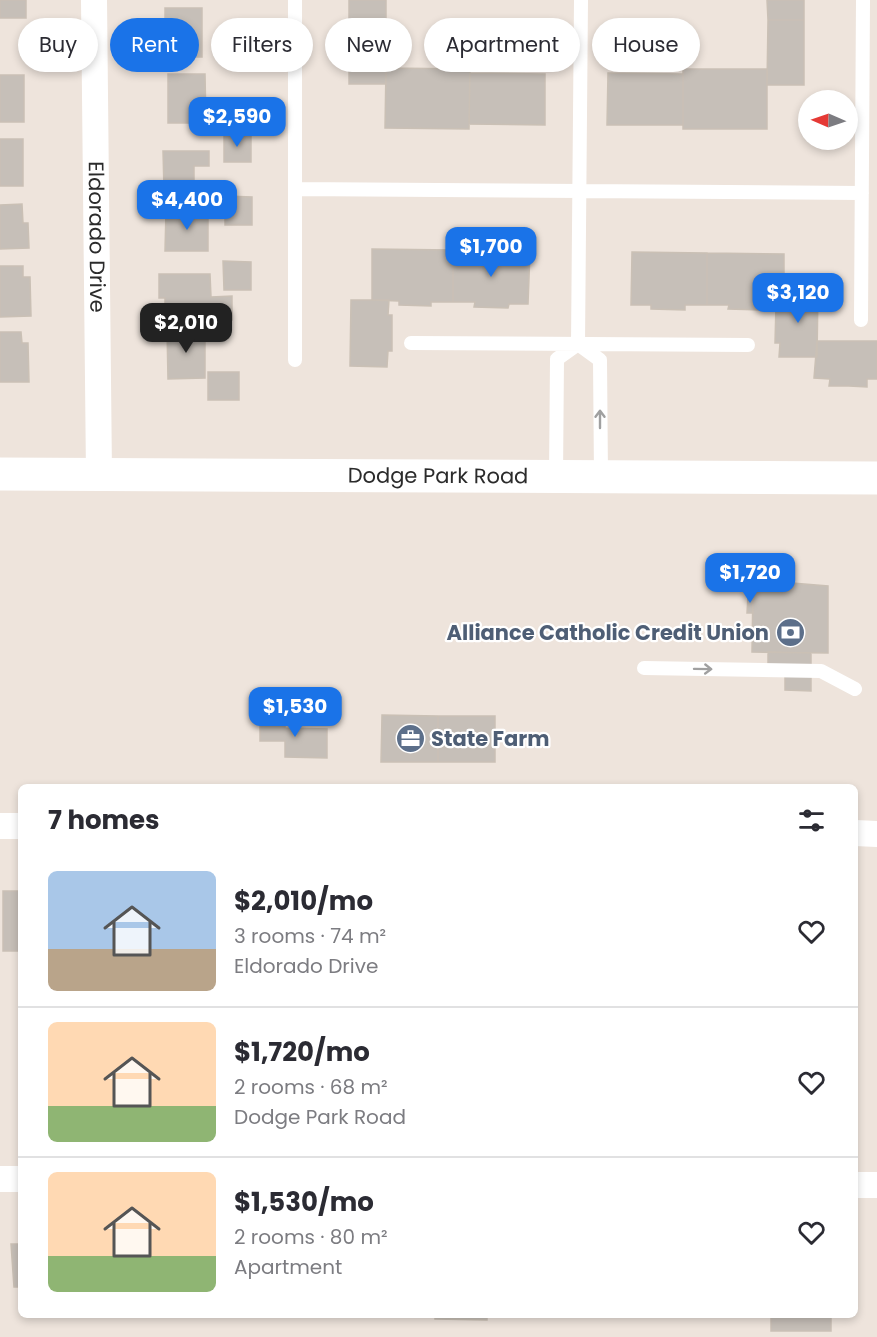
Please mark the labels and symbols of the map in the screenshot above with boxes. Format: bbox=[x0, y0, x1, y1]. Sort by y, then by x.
north arrow bbox=[798, 90, 858, 150]
pin: $2,590 bbox=[188, 97, 286, 148]
street label: Eldorado Drive bbox=[82, 161, 112, 313]
pin: $4,400 bbox=[138, 180, 236, 231]
pin: $1,700 bbox=[442, 227, 540, 278]
pin: $3,120 bbox=[749, 273, 847, 324]
pin: $2,010 bbox=[137, 303, 235, 354]
one-way arrow bbox=[595, 409, 606, 429]
street label: Dodge Park Road bbox=[348, 461, 528, 490]
pin: $1,720 bbox=[701, 553, 799, 604]
bank icon: Alliance Catholic Credit Union bbox=[774, 617, 806, 649]
place label: Alliance Catholic Credit Union bbox=[447, 618, 769, 647]
one-way arrow bbox=[692, 663, 712, 675]
pin: $1,530 bbox=[246, 687, 344, 738]
office icon: State Farm bbox=[394, 723, 426, 755]
place label: State Farm bbox=[431, 724, 550, 753]

